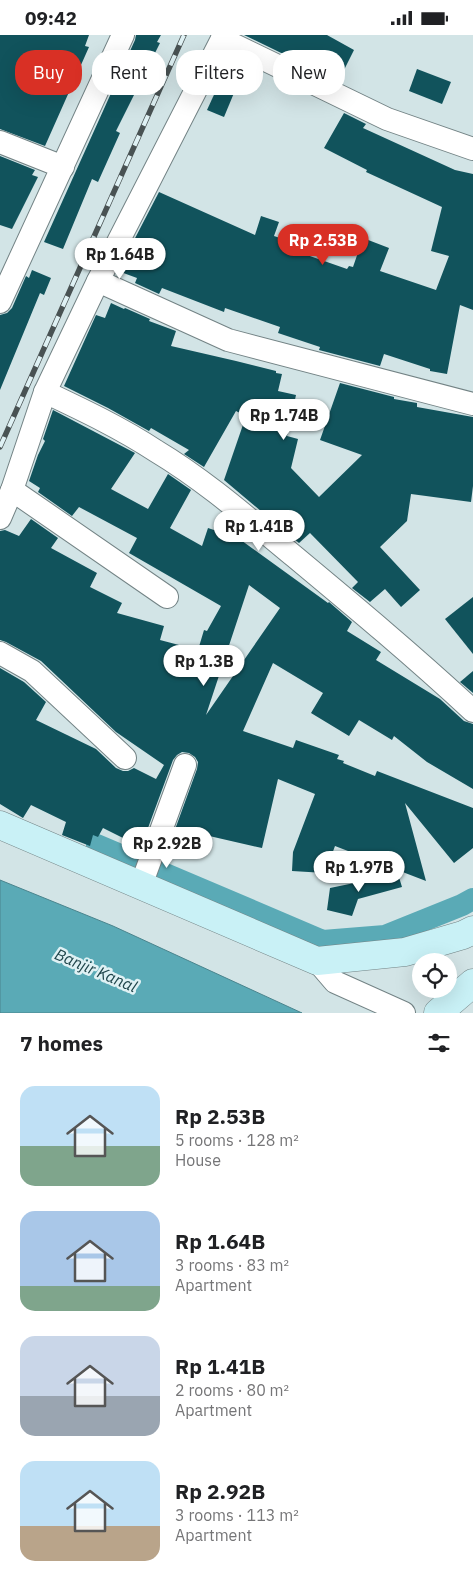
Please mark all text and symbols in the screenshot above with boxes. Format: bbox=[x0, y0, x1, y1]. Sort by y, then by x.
text: 09:42 bbox=[25, 6, 77, 30]
chip: Buy bbox=[15, 50, 82, 95]
chip: Rent bbox=[92, 50, 166, 95]
chip: Filters bbox=[176, 50, 263, 95]
chip: New bbox=[273, 50, 345, 95]
pin: Rp 2.53B bbox=[271, 223, 375, 266]
text: Rp 2.53B bbox=[289, 230, 357, 250]
pin: Rp 1.64B bbox=[68, 237, 172, 280]
text: Rp 1.64B bbox=[86, 244, 154, 264]
pin: Rp 1.74B bbox=[232, 399, 336, 441]
text: Rp 1.74B bbox=[250, 405, 318, 425]
pin: Rp 1.41B bbox=[207, 509, 311, 552]
text: Rp 1.41B bbox=[225, 516, 293, 536]
pin: Rp 1.3B bbox=[158, 645, 250, 687]
text: Rp 1.3B bbox=[174, 651, 234, 671]
pin: Rp 2.92B bbox=[115, 827, 219, 869]
text: Rp 2.92B bbox=[133, 833, 201, 853]
pin: Rp 1.97B bbox=[307, 851, 411, 893]
text: Rp 1.97B bbox=[325, 857, 393, 877]
water label: Banjir Kanal bbox=[52, 944, 141, 997]
map controls bbox=[412, 953, 457, 998]
button: locate bbox=[412, 953, 457, 998]
text: 7 homes bbox=[20, 1029, 103, 1057]
icon: filters bbox=[425, 1029, 453, 1057]
text: Rp 2.53B bbox=[175, 1102, 265, 1130]
icon: home bbox=[60, 1106, 120, 1166]
text: 5 rooms · 128 m² bbox=[175, 1130, 299, 1150]
text: House bbox=[175, 1150, 221, 1170]
text: Rp 1.64B bbox=[175, 1227, 265, 1255]
icon: home bbox=[60, 1231, 120, 1291]
text: 3 rooms · 83 m² bbox=[175, 1255, 289, 1275]
text: Apartment bbox=[175, 1275, 252, 1295]
text: Rp 1.41B bbox=[175, 1352, 265, 1380]
icon: home bbox=[60, 1356, 120, 1416]
text: 2 rooms · 80 m² bbox=[175, 1380, 289, 1400]
text: Apartment bbox=[175, 1400, 252, 1420]
text: Rp 2.92B bbox=[175, 1477, 265, 1505]
icon: home bbox=[60, 1481, 120, 1541]
text: 3 rooms · 113 m² bbox=[175, 1505, 299, 1525]
text: Apartment bbox=[175, 1525, 252, 1545]

